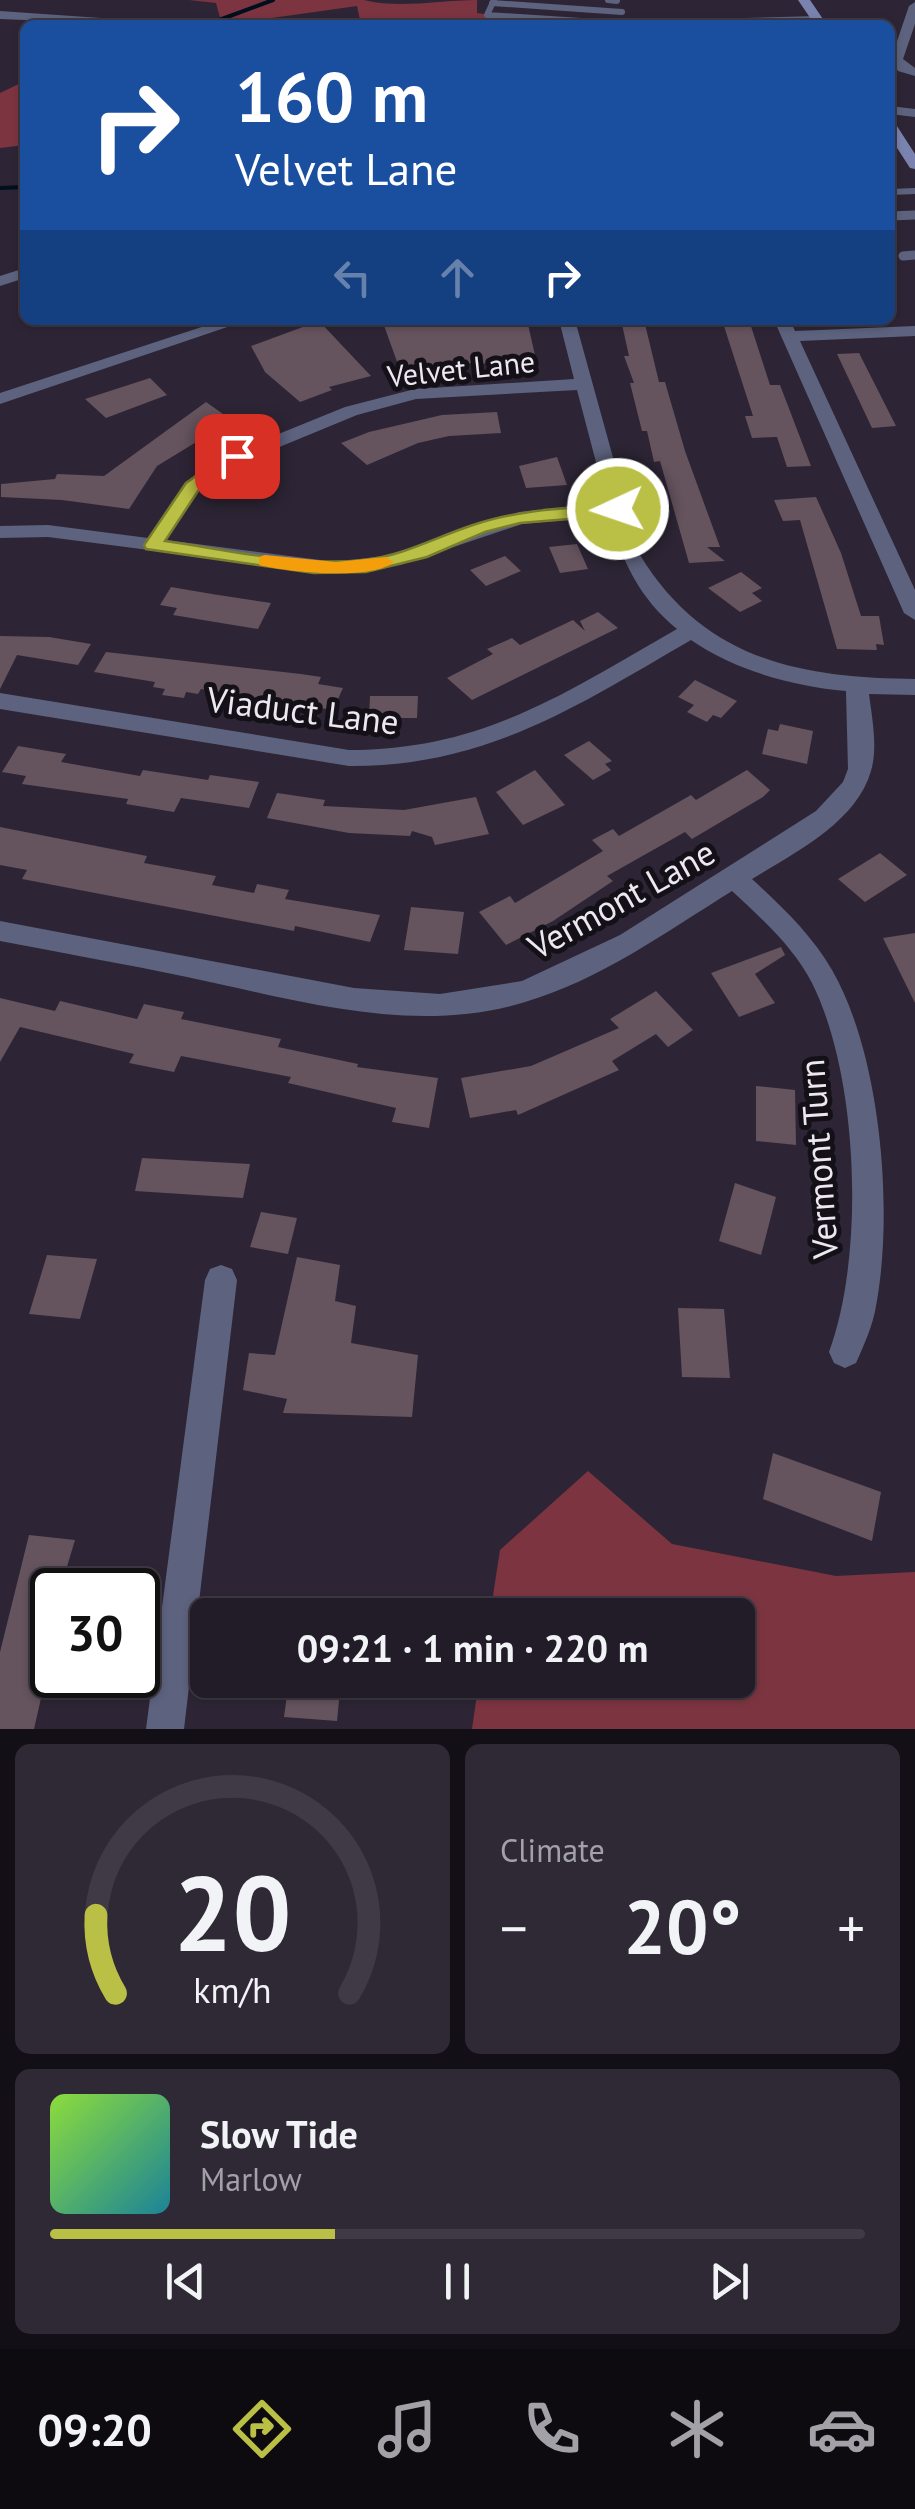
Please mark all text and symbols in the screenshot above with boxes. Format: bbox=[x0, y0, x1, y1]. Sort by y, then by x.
text: 160 m bbox=[235, 51, 428, 141]
icon: right bbox=[70, 60, 200, 190]
text: Velvet Lane bbox=[235, 139, 457, 197]
icon: left bbox=[325, 250, 380, 305]
icon: ahead bbox=[430, 250, 485, 305]
icon: right bbox=[535, 250, 590, 305]
street label: Velvet Lane bbox=[384, 341, 537, 395]
pin bbox=[195, 414, 280, 499]
icon: arrive bbox=[210, 429, 265, 484]
position arrow bbox=[566, 457, 670, 561]
street label: Viaduct Lane bbox=[203, 675, 402, 745]
street label: Vermont Lane bbox=[519, 829, 723, 970]
street label: Vermont Turn bbox=[788, 1058, 848, 1261]
speed limit sign: 30 bbox=[30, 1568, 160, 1698]
text: 09:21 · 1 min · 220 m bbox=[297, 1623, 648, 1672]
text: Climate bbox=[500, 1829, 605, 1871]
text: 20 bbox=[174, 1845, 291, 1980]
text: 20° bbox=[624, 1878, 741, 1975]
text: − bbox=[500, 1892, 528, 1963]
text: + bbox=[837, 1892, 865, 1963]
text: km/h bbox=[193, 1967, 272, 2013]
text: Slow Tide bbox=[200, 2109, 358, 2158]
text: Marlow bbox=[200, 2158, 302, 2200]
icon: previous bbox=[158, 2254, 213, 2309]
icon: pause bbox=[430, 2254, 485, 2309]
icon: next bbox=[702, 2254, 757, 2309]
icon: directions bbox=[227, 2394, 297, 2464]
icon: music bbox=[372, 2394, 442, 2464]
icon: phone bbox=[517, 2394, 587, 2464]
icon: climate bbox=[662, 2394, 732, 2464]
icon: car bbox=[807, 2394, 877, 2464]
text: 09:20 bbox=[38, 2400, 152, 2458]

